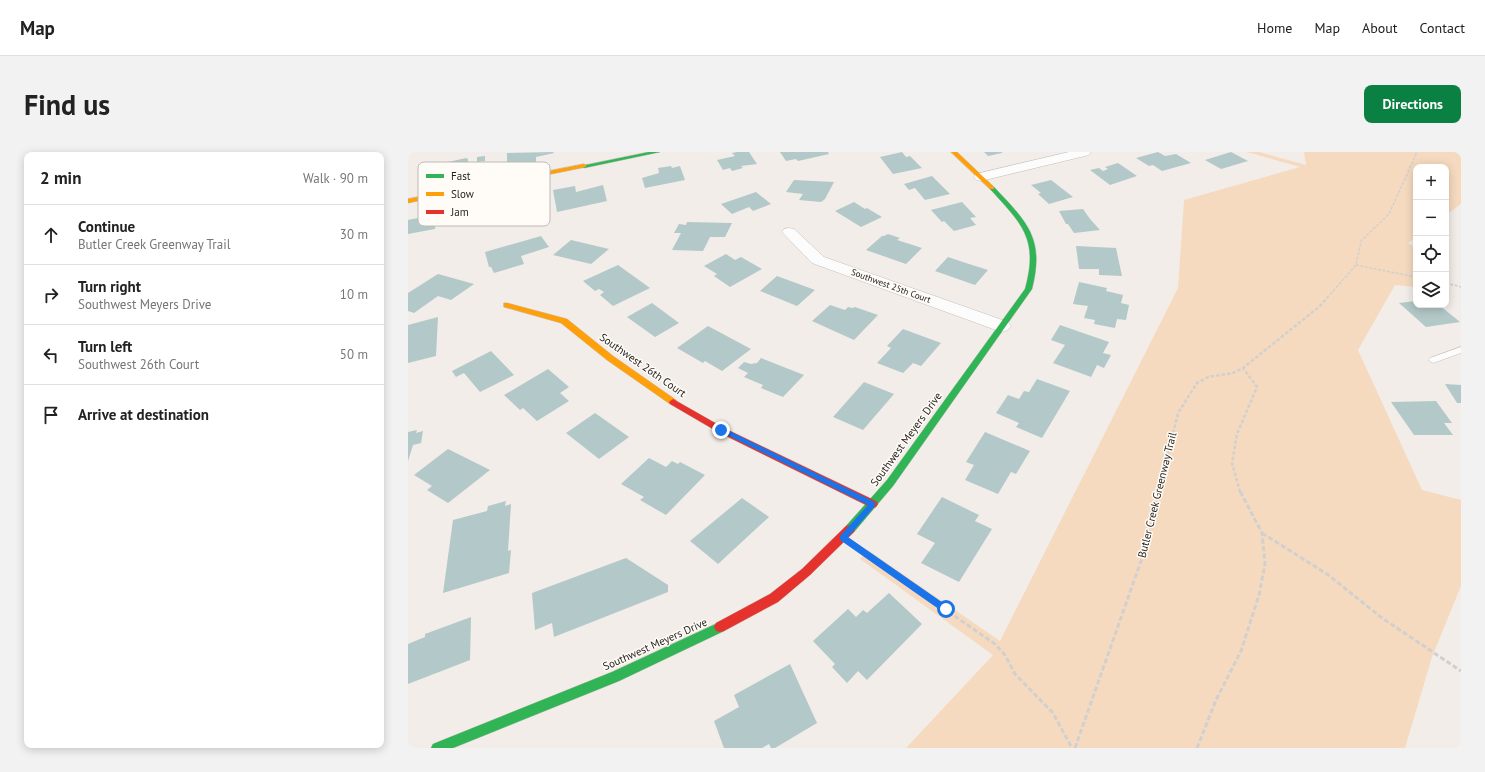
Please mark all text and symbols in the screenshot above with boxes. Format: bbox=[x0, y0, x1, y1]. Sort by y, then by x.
text: Map bbox=[20, 16, 55, 40]
text: Home bbox=[1257, 19, 1292, 37]
text: Map bbox=[1314, 19, 1340, 37]
text: About bbox=[1362, 19, 1398, 37]
text: Contact bbox=[1420, 19, 1465, 37]
button: Directions bbox=[1364, 85, 1461, 123]
text: Find us bbox=[24, 86, 110, 123]
legend bbox=[418, 162, 550, 226]
map controls bbox=[1413, 164, 1449, 308]
button: + bbox=[1413, 164, 1449, 200]
text: 2 min bbox=[40, 167, 81, 189]
text: Fast bbox=[451, 169, 471, 183]
text: Walk · 90 m bbox=[303, 170, 368, 187]
text: Slow bbox=[451, 187, 474, 201]
button: − bbox=[1413, 200, 1449, 236]
text: Jam bbox=[450, 205, 469, 219]
text: Continue bbox=[78, 217, 135, 236]
icon: ahead bbox=[40, 224, 62, 246]
text: 30 m bbox=[340, 226, 368, 243]
text: Butler Creek Greenway Trail bbox=[78, 236, 231, 253]
button: locate bbox=[1413, 236, 1449, 272]
street label: Southwest 25th Court bbox=[850, 266, 932, 305]
button: layers bbox=[1413, 272, 1449, 308]
text: Turn right bbox=[78, 277, 141, 296]
icon: right bbox=[40, 284, 62, 306]
text: 10 m bbox=[340, 286, 368, 303]
text: Southwest Meyers Drive bbox=[78, 296, 211, 313]
street label: Southwest 26th Court bbox=[597, 330, 689, 400]
text: Turn left bbox=[78, 337, 132, 356]
icon: left bbox=[40, 344, 62, 366]
text: 50 m bbox=[340, 346, 368, 363]
text: Southwest 26th Court bbox=[78, 356, 199, 373]
street label: Southwest Meyers Drive bbox=[867, 389, 945, 489]
icon: arrive bbox=[40, 404, 62, 426]
text: Arrive at destination bbox=[78, 405, 209, 424]
route end bbox=[712, 421, 730, 439]
street label: Butler Creek Greenway Trail bbox=[1135, 430, 1180, 559]
route start bbox=[937, 600, 955, 618]
street label: Southwest Meyers Drive bbox=[601, 614, 710, 673]

